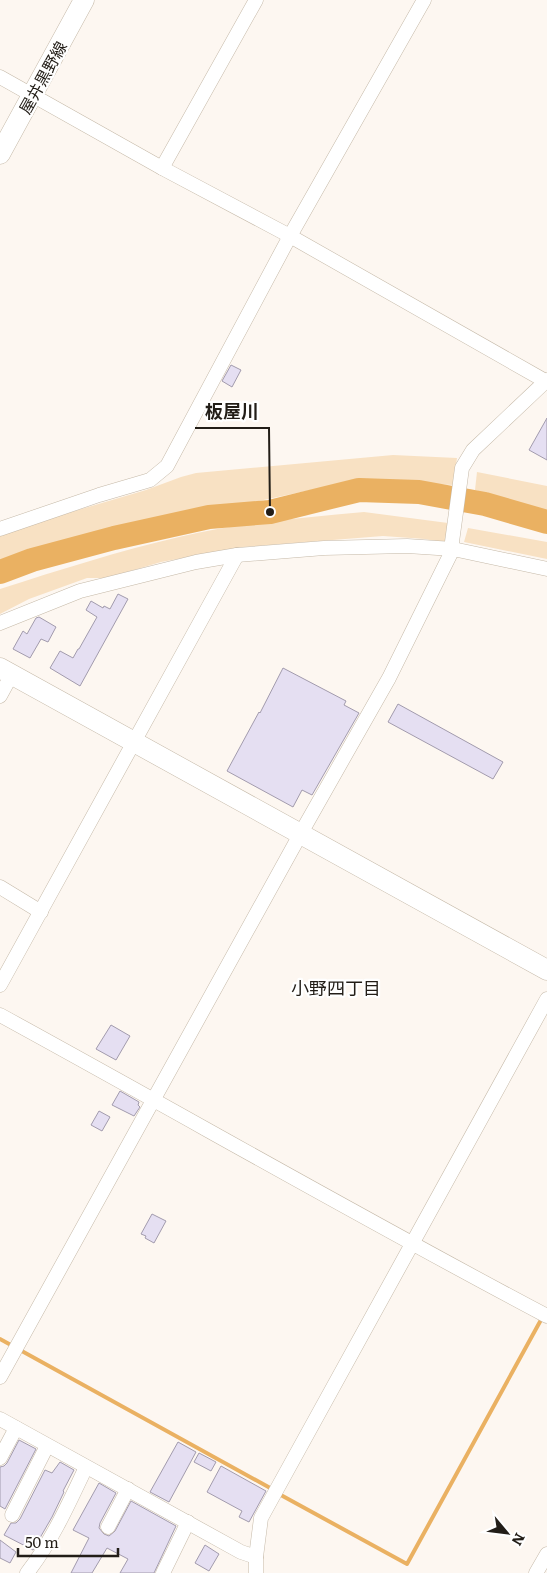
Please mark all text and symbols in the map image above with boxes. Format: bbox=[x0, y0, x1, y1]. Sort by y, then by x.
street label: 屋井黒野線 bbox=[12, 36, 72, 118]
callout: 板屋川 bbox=[195, 395, 269, 428]
text: 板屋川 bbox=[205, 397, 259, 424]
district label: 小野四丁目 bbox=[291, 974, 381, 1001]
north arrow bbox=[482, 1508, 532, 1558]
scale bar bbox=[18, 1526, 118, 1558]
text: 50 m bbox=[25, 1530, 59, 1553]
text: N bbox=[508, 1530, 531, 1550]

